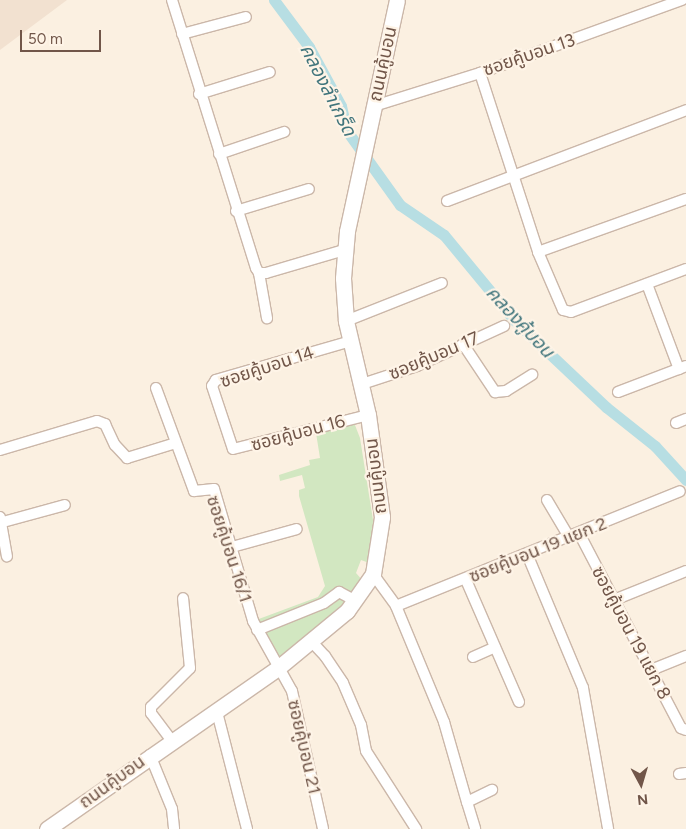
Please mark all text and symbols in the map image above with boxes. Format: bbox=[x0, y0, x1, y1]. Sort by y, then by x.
scale bar bbox=[22, 20, 104, 52]
street label: ถนนคู้บอน bbox=[365, 24, 401, 104]
street label: ซอยคู้บอน 13 bbox=[480, 29, 578, 81]
text: 50 m bbox=[28, 30, 63, 48]
water label: คลองลำเกร็ด bbox=[295, 40, 361, 140]
water label: คลองคู้บอน bbox=[481, 282, 559, 362]
street label: ซอยคู้บอน 17 bbox=[386, 327, 482, 385]
street label: ซอยคู้บอน 14 bbox=[217, 342, 317, 392]
street label: ซอยคู้บอน 16 bbox=[249, 410, 347, 456]
street label: ถนนคู้บอน bbox=[361, 437, 391, 515]
street label: ซอยคู้บอน 16/1 bbox=[202, 493, 256, 605]
street label: ซอยคู้บอน 19 แยก 2 bbox=[466, 513, 610, 587]
street label: ซอยคู้บอน 19 แยก 8 bbox=[587, 563, 675, 703]
street label: ซอยคู้บอน 21 bbox=[283, 698, 325, 796]
street label: ถนนคู้บอน bbox=[75, 751, 149, 813]
north arrow bbox=[616, 759, 666, 809]
text: N bbox=[636, 790, 649, 808]

